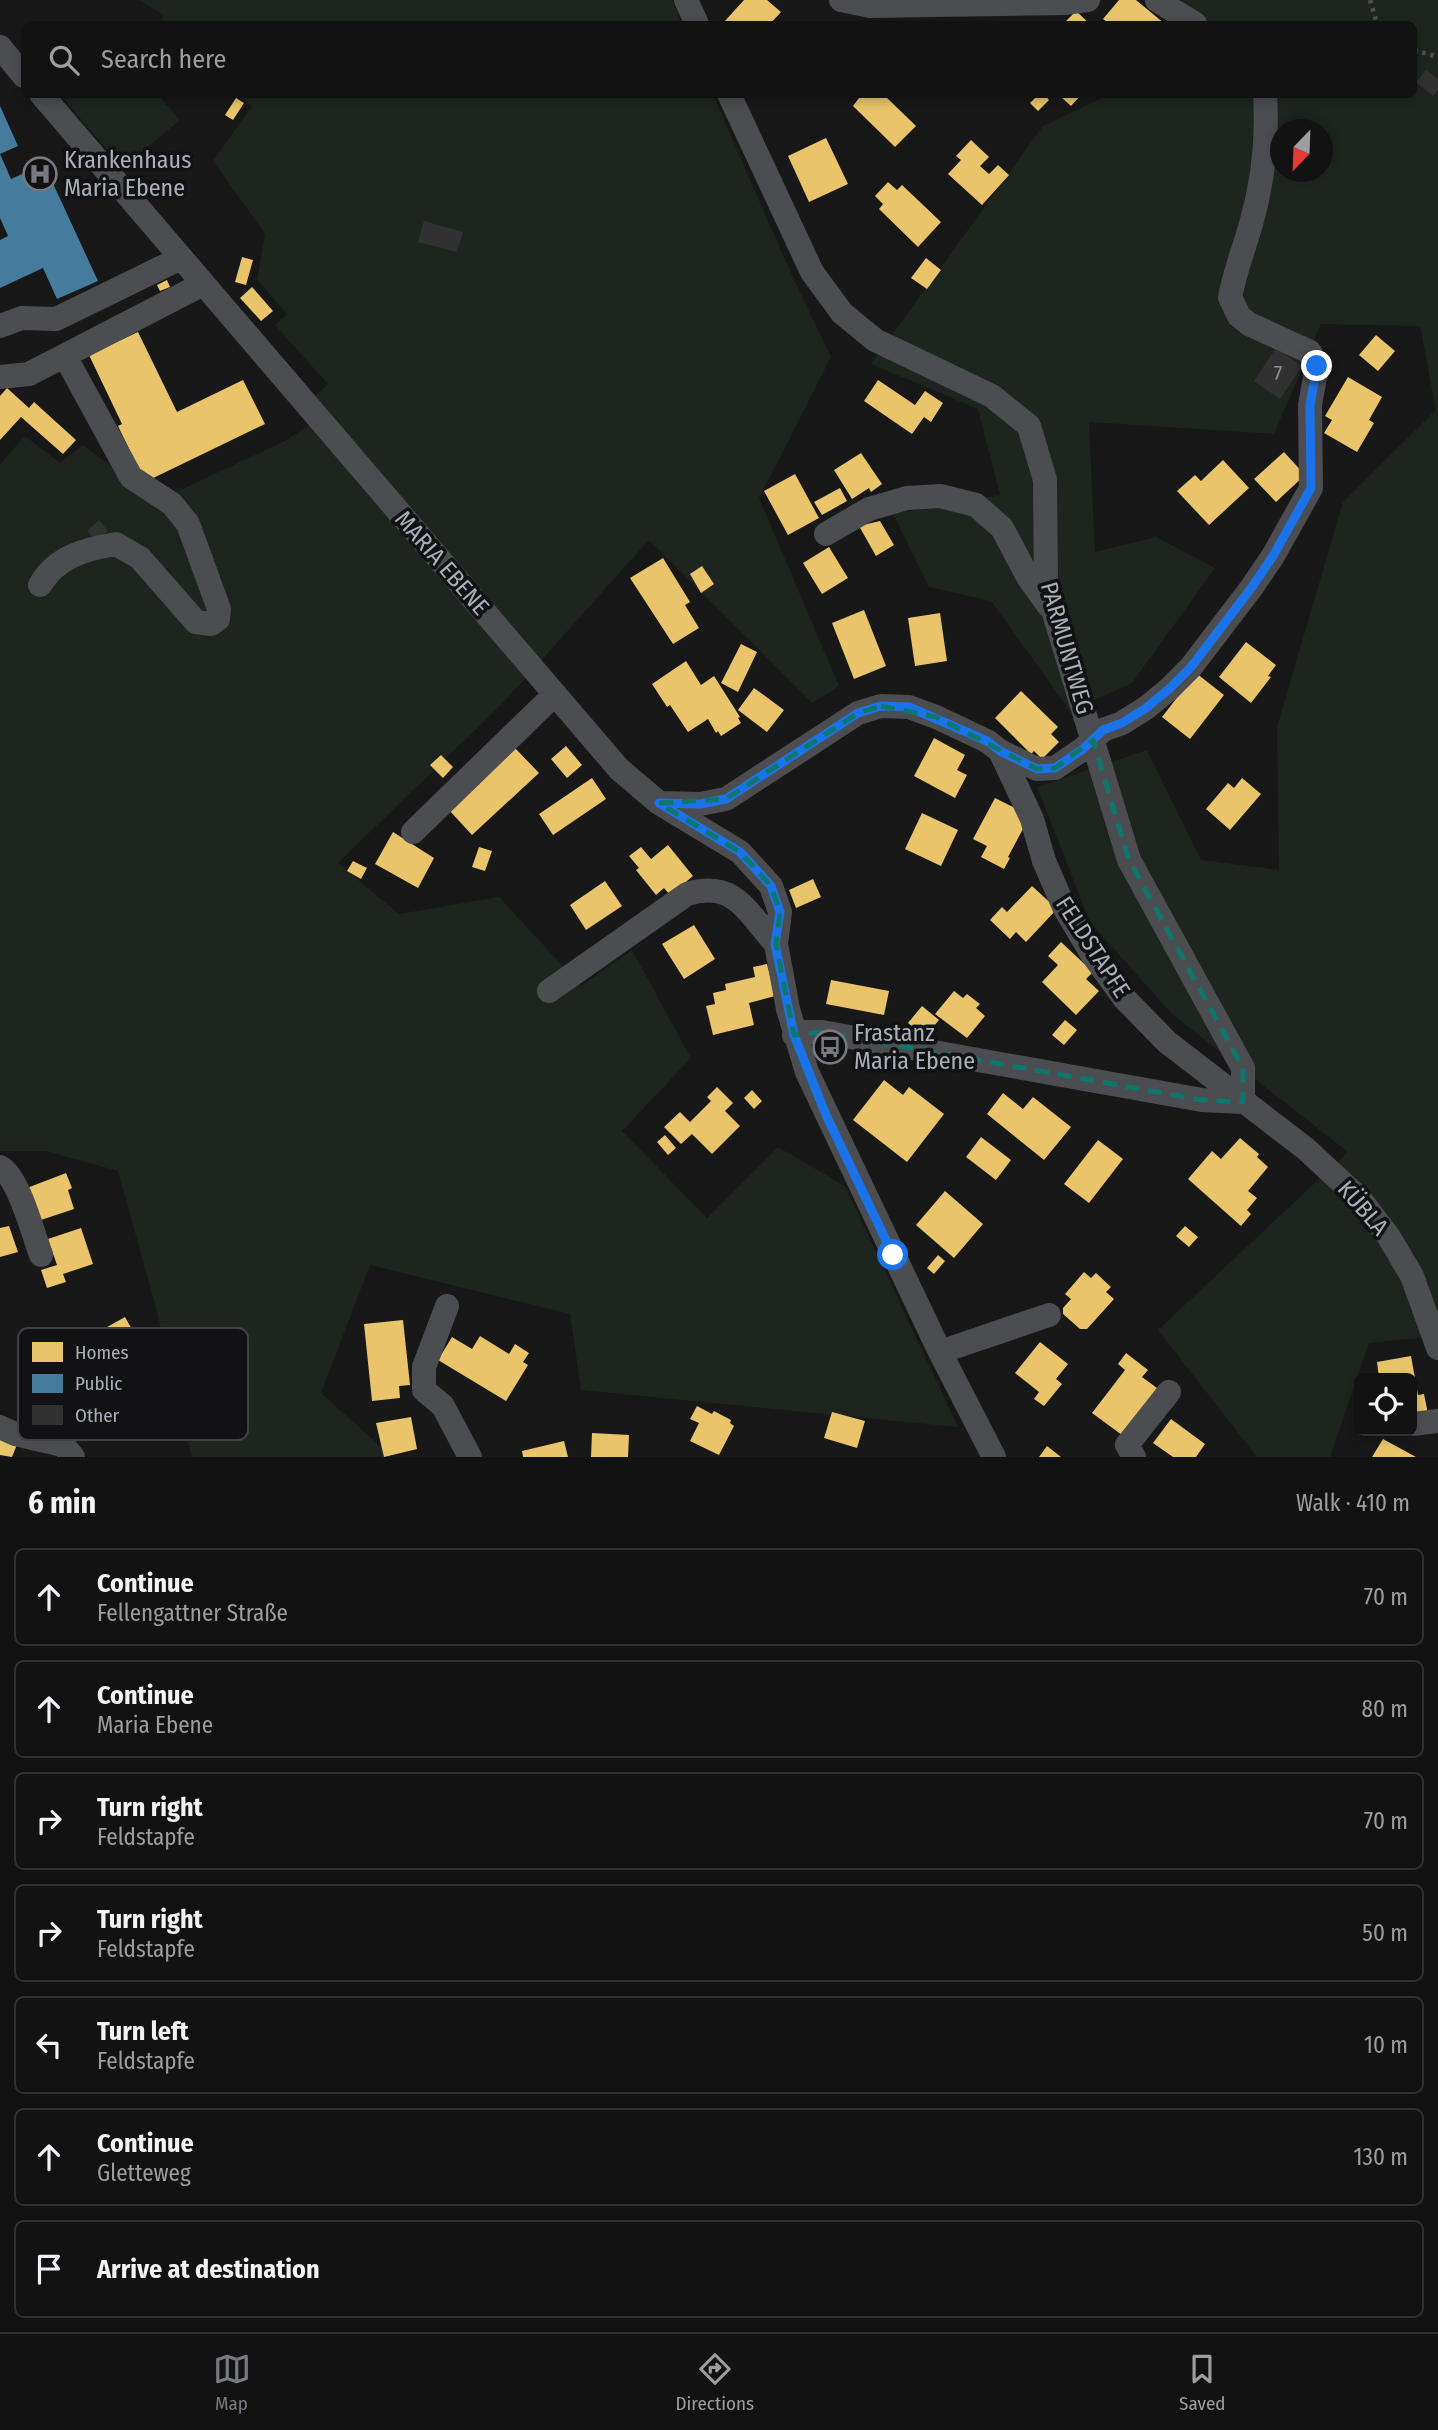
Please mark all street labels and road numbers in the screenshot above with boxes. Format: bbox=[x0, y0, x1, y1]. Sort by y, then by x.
street label: MARIA EBENE bbox=[389, 505, 495, 621]
street label: PARMUNTWEG bbox=[1035, 579, 1099, 717]
street label: FELDSTAPFE bbox=[1050, 891, 1136, 1003]
street label: KÜBLA bbox=[1332, 1175, 1394, 1241]

